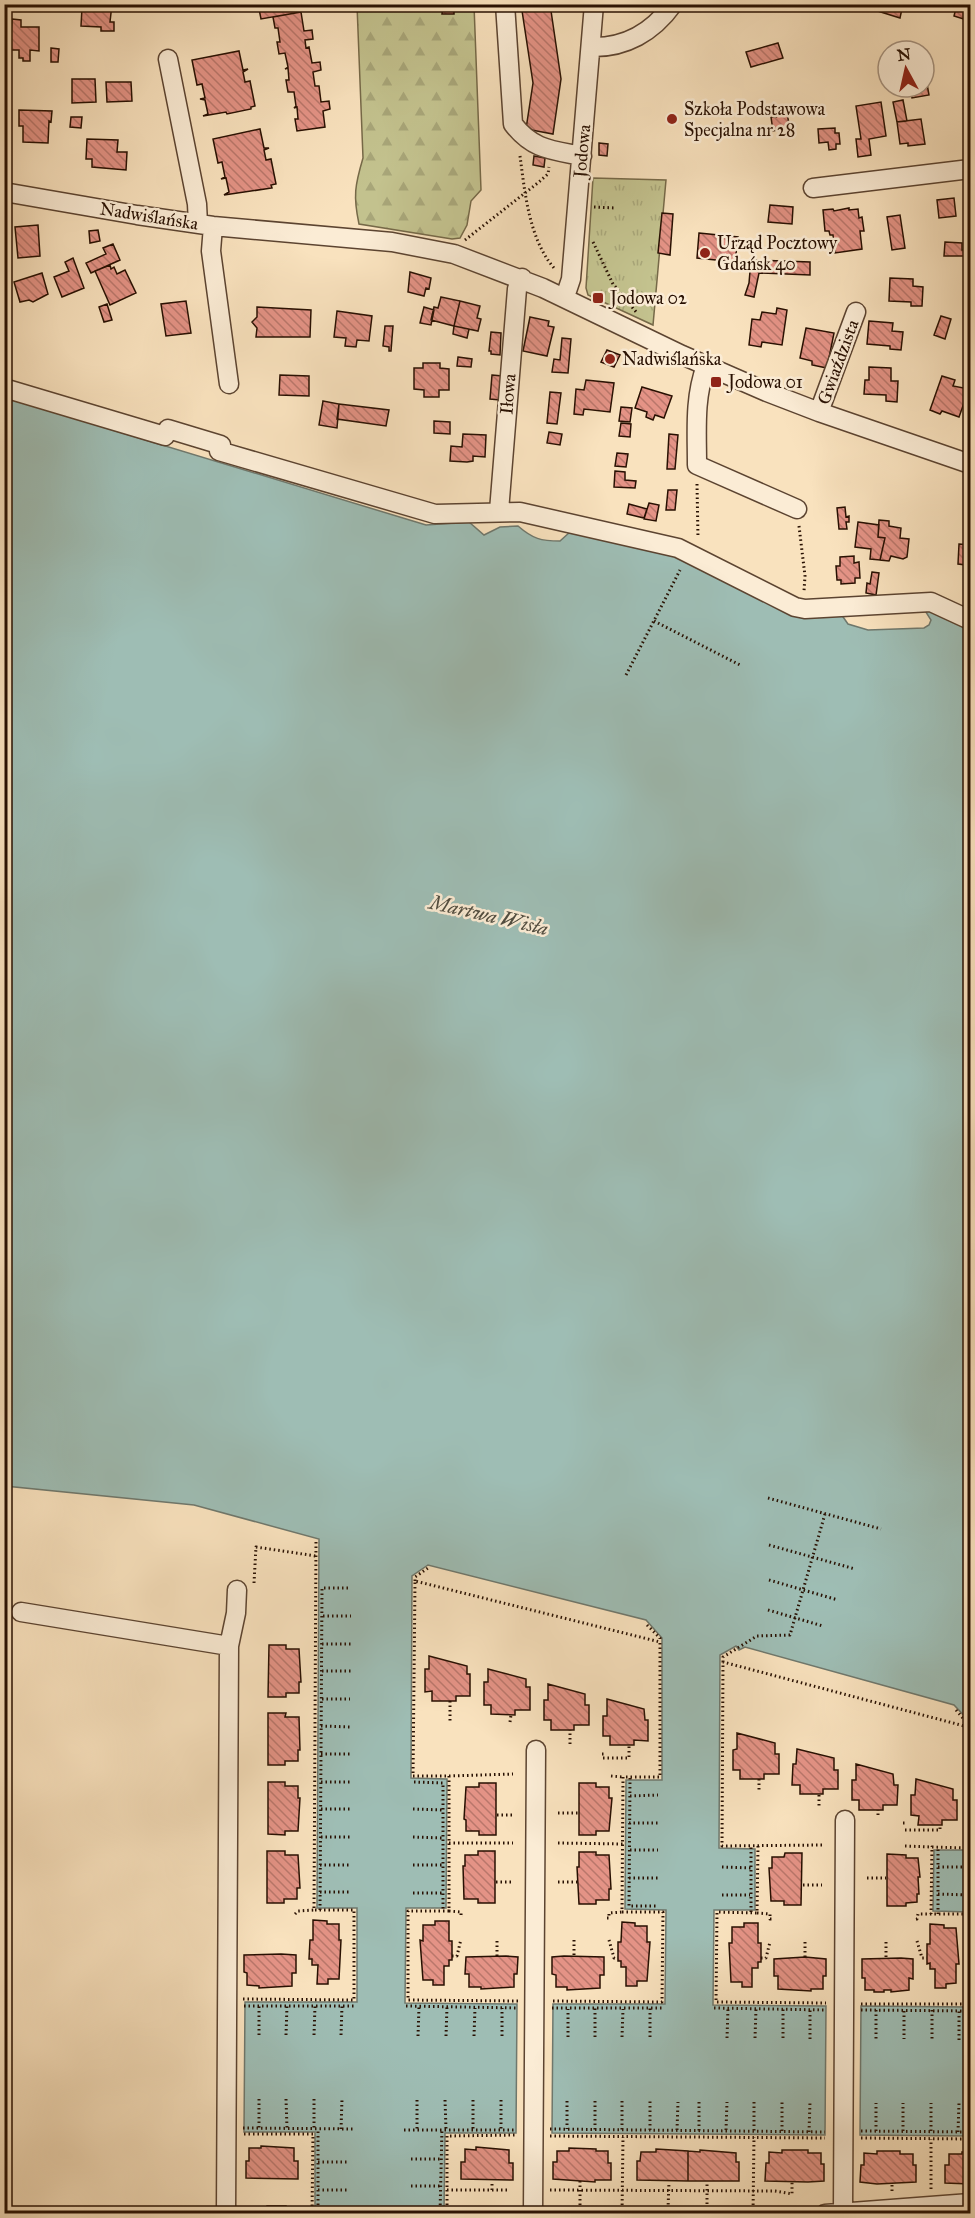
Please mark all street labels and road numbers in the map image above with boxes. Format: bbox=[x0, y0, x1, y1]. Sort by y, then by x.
street label: Jodowa bbox=[569, 123, 596, 181]
street label: Nadwiślańska bbox=[98, 197, 200, 235]
street label: Gwiaździsta bbox=[812, 316, 864, 407]
street label: Iłowa bbox=[495, 372, 521, 415]

